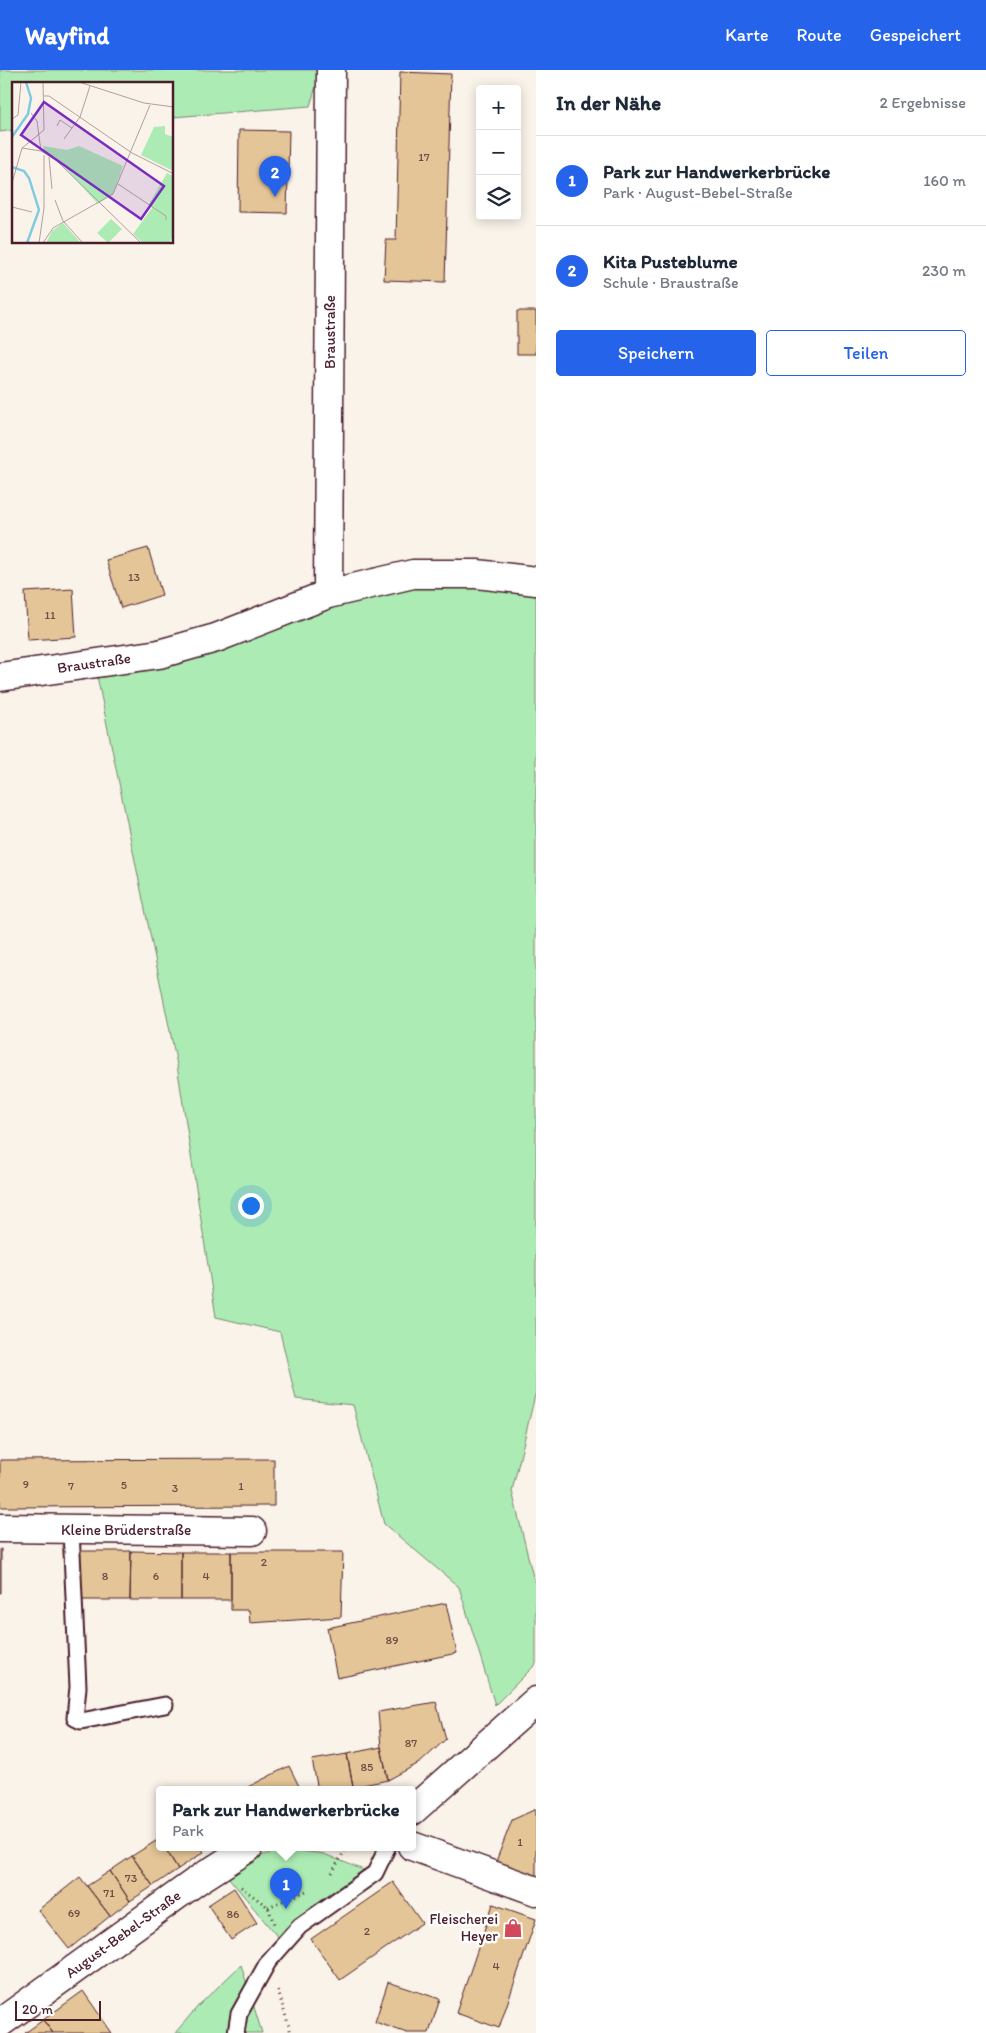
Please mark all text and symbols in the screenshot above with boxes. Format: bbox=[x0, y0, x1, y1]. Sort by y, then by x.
text: Wayfind bbox=[25, 21, 109, 50]
text: Karte bbox=[725, 24, 768, 46]
text: Route bbox=[796, 24, 842, 46]
text: Gespeichert bbox=[870, 24, 961, 46]
inset map bbox=[12, 82, 174, 244]
map controls bbox=[476, 85, 521, 220]
button: + bbox=[476, 85, 521, 130]
text: In der Nähe bbox=[556, 90, 661, 115]
text: 2 Ergebnisse bbox=[880, 93, 966, 112]
button: − bbox=[476, 130, 521, 175]
house number: 17 bbox=[418, 150, 430, 164]
pin: 2 bbox=[259, 156, 291, 197]
text: Park zur Handwerkerbrücke bbox=[603, 160, 830, 183]
text: 1 bbox=[568, 171, 576, 190]
text: 160 m bbox=[923, 171, 966, 190]
button: layers bbox=[476, 175, 521, 220]
text: Park · August-Bebel-Straße bbox=[603, 183, 793, 202]
text: Kita Pusteblume bbox=[603, 250, 738, 273]
text: 2 bbox=[568, 261, 576, 280]
text: 230 m bbox=[922, 261, 966, 280]
text: Schule · Braustraße bbox=[603, 273, 739, 292]
street label: Braustraße bbox=[321, 295, 339, 369]
button: Speichern bbox=[556, 330, 756, 376]
button: Teilen bbox=[766, 330, 966, 376]
house number: 13 bbox=[128, 570, 141, 584]
house number: 11 bbox=[44, 608, 56, 622]
street label: Braustraße bbox=[56, 649, 132, 677]
your location bbox=[238, 1193, 264, 1219]
house number: 9 bbox=[23, 1477, 29, 1491]
house number: 5 bbox=[121, 1478, 127, 1492]
house number: 7 bbox=[68, 1479, 74, 1493]
house number: 1 bbox=[238, 1479, 244, 1493]
house number: 3 bbox=[172, 1481, 179, 1495]
street label: Kleine Brüderstraße bbox=[61, 1521, 191, 1539]
house number: 2 bbox=[261, 1555, 268, 1569]
house number: 8 bbox=[102, 1569, 109, 1583]
house number: 6 bbox=[153, 1569, 159, 1583]
house number: 4 bbox=[202, 1569, 210, 1583]
house number: 89 bbox=[386, 1633, 398, 1647]
house number: 87 bbox=[405, 1736, 417, 1750]
house number: 85 bbox=[361, 1760, 373, 1774]
popup bbox=[156, 1786, 416, 1851]
text: Park zur Handwerkerbrücke bbox=[172, 1798, 400, 1821]
text: Park bbox=[172, 1821, 204, 1840]
house number: 1 bbox=[517, 1835, 523, 1849]
pin: 1 bbox=[270, 1868, 302, 1909]
house number: 73 bbox=[125, 1871, 138, 1885]
street label: August-Bebel-Straße bbox=[62, 1886, 184, 1982]
house number: 71 bbox=[103, 1886, 115, 1900]
house number: 69 bbox=[68, 1906, 80, 1920]
house number: 86 bbox=[227, 1907, 239, 1921]
place label: Fleischerei Heyer bbox=[429, 1910, 498, 1945]
shop icon: Fleischerei Heyer bbox=[502, 1917, 524, 1939]
house number: 2 bbox=[364, 1924, 371, 1938]
house number: 4 bbox=[492, 1959, 500, 1973]
scale bar bbox=[15, 1998, 101, 2021]
text: 20 m bbox=[22, 2001, 53, 2018]

